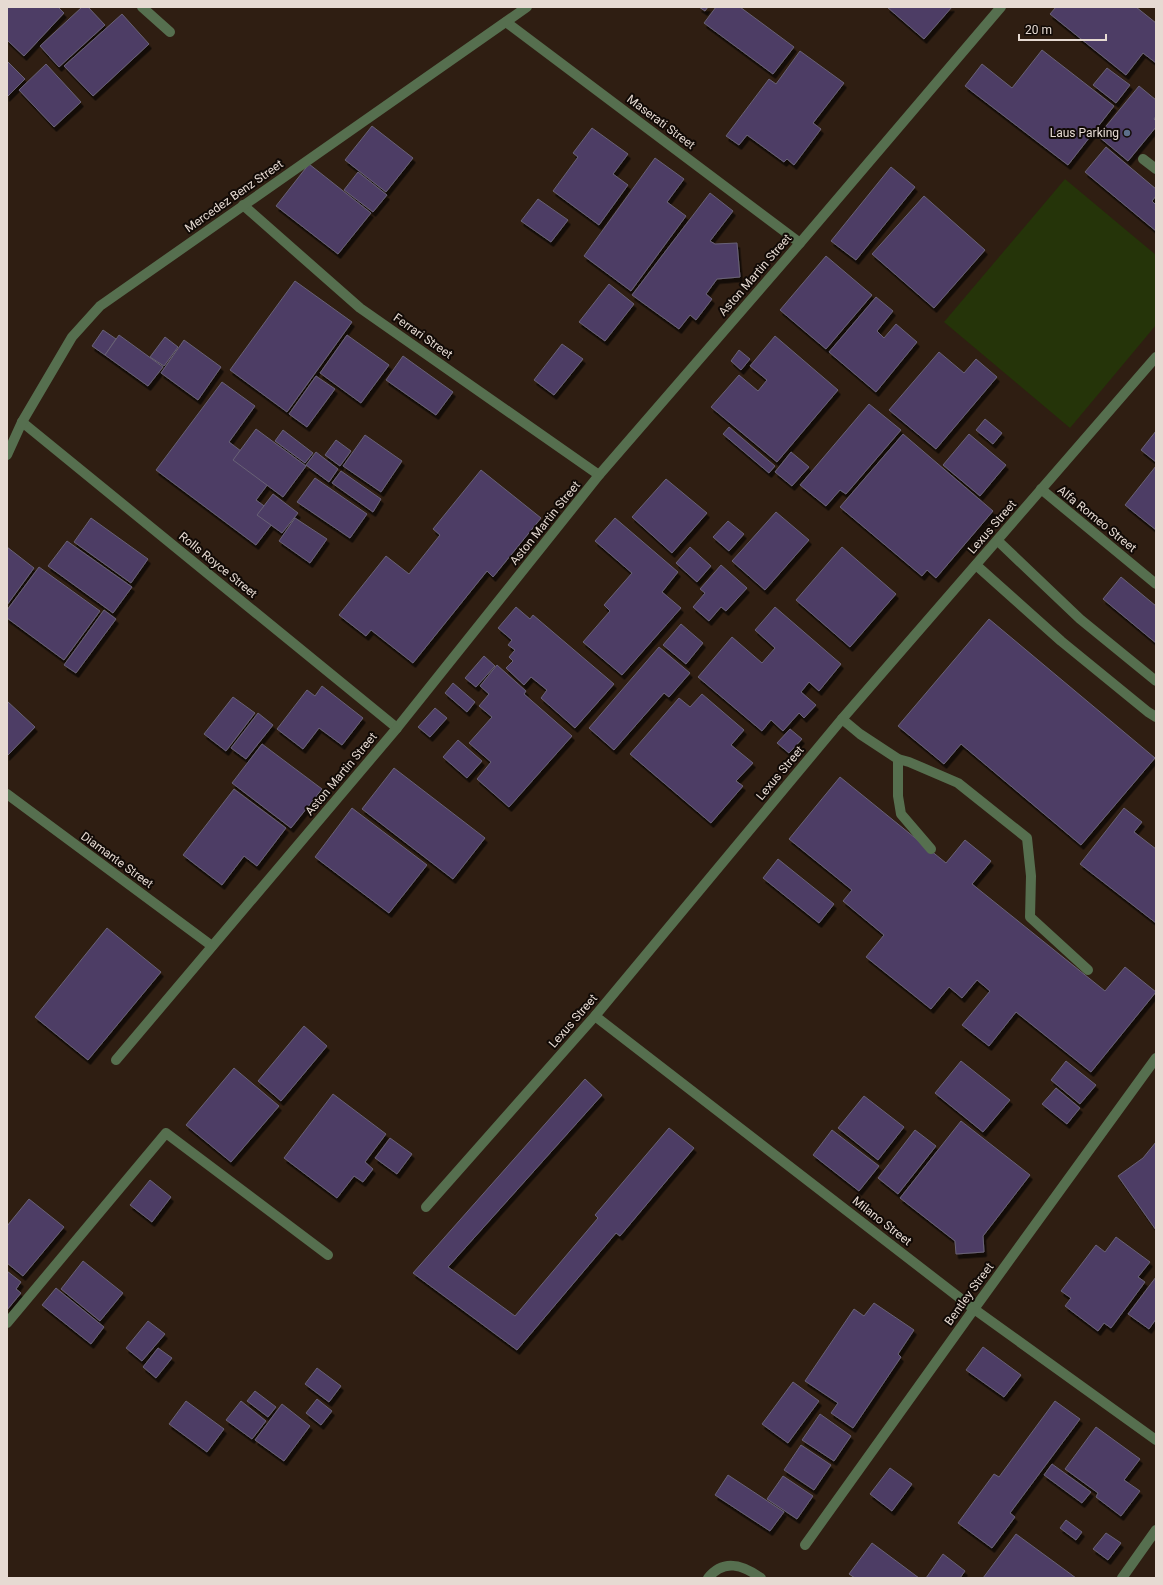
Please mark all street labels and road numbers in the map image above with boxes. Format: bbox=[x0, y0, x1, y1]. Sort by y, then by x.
street label: Maserati Street bbox=[624, 92, 698, 152]
street label: Mercedez Benz Street bbox=[182, 157, 286, 235]
street label: Aston Martin Street bbox=[716, 231, 794, 319]
street label: Ferrari Street bbox=[391, 310, 455, 362]
street label: Aston Martin Street bbox=[507, 478, 583, 568]
street label: Alfa Romeo Street bbox=[1055, 483, 1139, 555]
street label: Lexus Street bbox=[965, 497, 1019, 557]
street label: Rolls Royce Street bbox=[176, 529, 260, 601]
street label: Aston Martin Street bbox=[302, 730, 380, 818]
street label: Lexus Street bbox=[753, 743, 807, 803]
street label: Diamante Street bbox=[78, 829, 156, 891]
street label: Lexus Street bbox=[546, 991, 600, 1051]
street label: Milano Street bbox=[850, 1194, 914, 1248]
street label: Bentley Street bbox=[942, 1260, 996, 1328]

